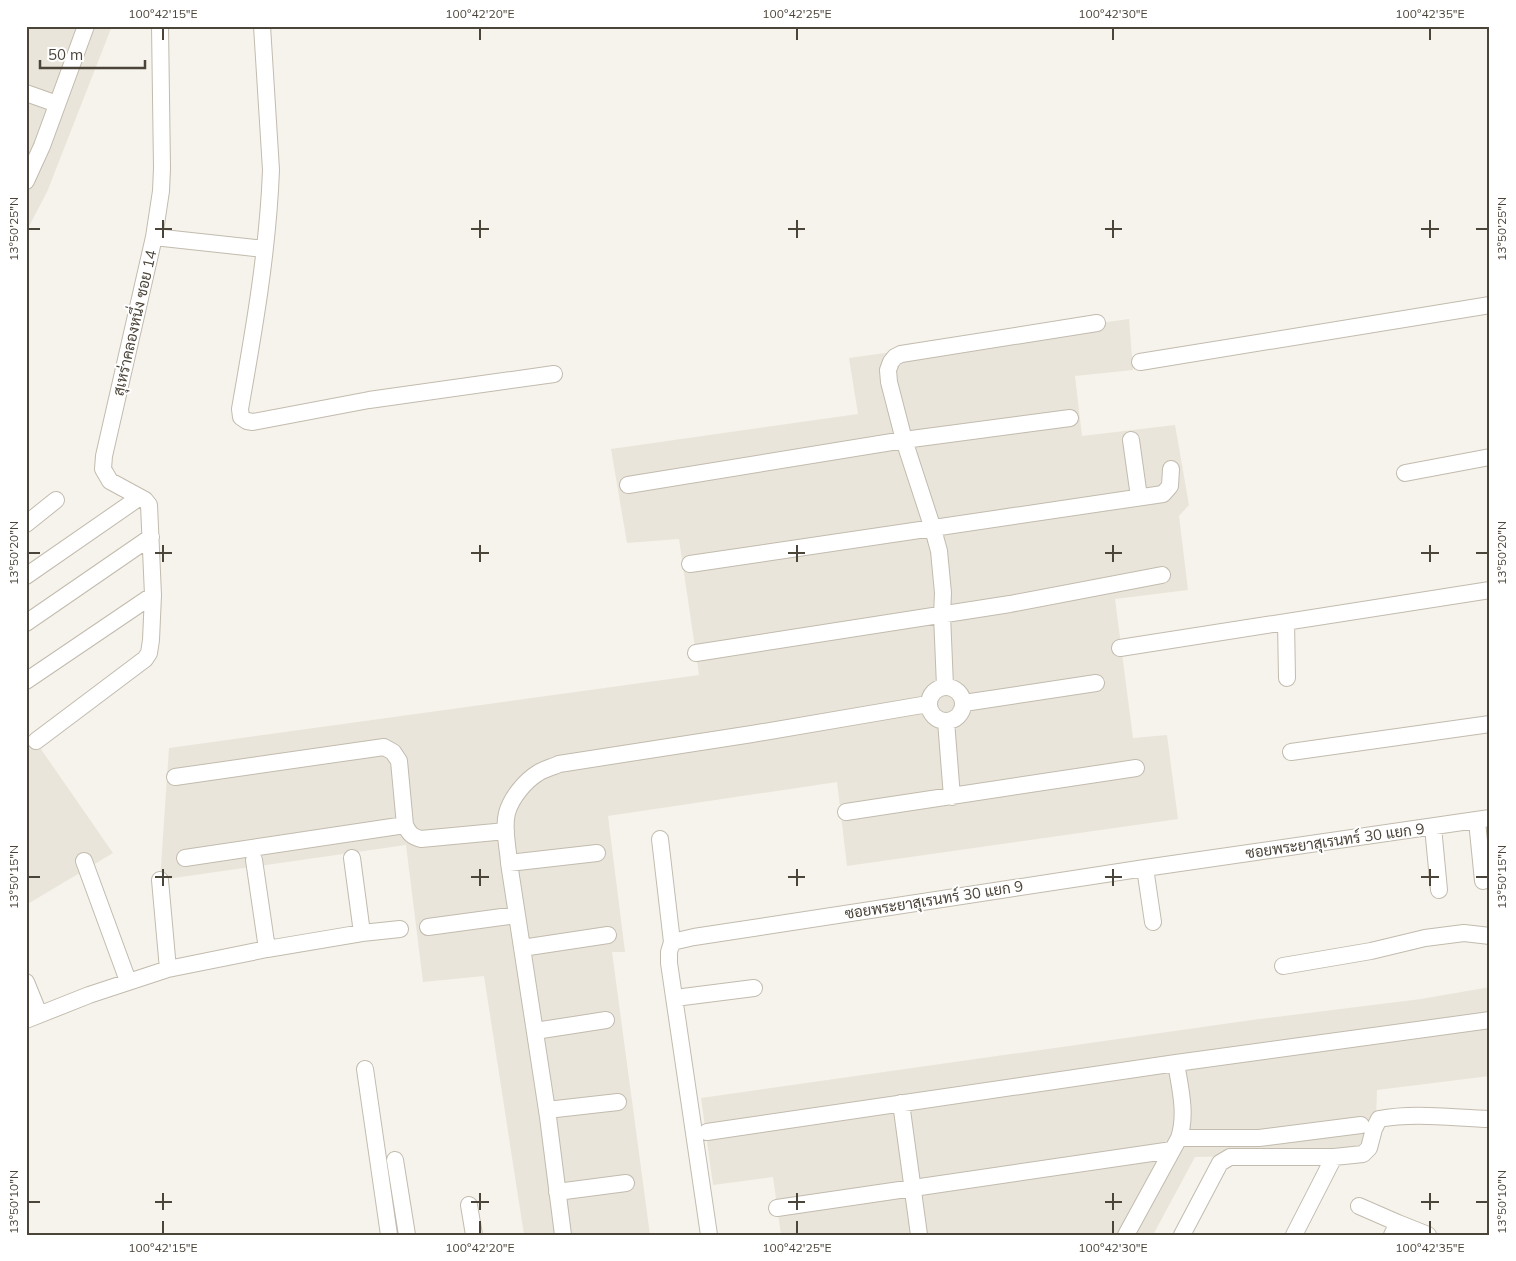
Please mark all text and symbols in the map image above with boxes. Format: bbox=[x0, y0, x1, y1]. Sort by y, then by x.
text: 100°42'15"E bbox=[128, 6, 198, 21]
text: 100°42'20"E bbox=[445, 6, 515, 21]
text: 100°42'25"E bbox=[762, 6, 832, 21]
text: 100°42'30"E bbox=[1078, 6, 1148, 21]
text: 100°42'35"E bbox=[1395, 6, 1465, 21]
scale bar bbox=[40, 38, 145, 70]
text: 50 m bbox=[48, 45, 83, 64]
text: 13°50'25"N bbox=[6, 197, 21, 261]
text: 13°50'25"N bbox=[1494, 197, 1509, 261]
street label: สุเหร่าคลองหนึ่ง ซอย 14 bbox=[104, 247, 162, 398]
text: 13°50'20"N bbox=[6, 521, 21, 585]
text: 13°50'20"N bbox=[1494, 521, 1509, 585]
street label: ซอยพระยาสุเรนทร์ 30 แยก 9 bbox=[1244, 819, 1426, 864]
text: 13°50'15"N bbox=[6, 845, 21, 909]
text: 13°50'15"N bbox=[1494, 845, 1509, 909]
street label: ซอยพระยาสุเรนทร์ 30 แยก 9 bbox=[843, 876, 1025, 925]
text: 13°50'10"N bbox=[6, 1170, 21, 1234]
text: 13°50'10"N bbox=[1494, 1170, 1509, 1234]
text: 100°42'15"E bbox=[128, 1240, 198, 1255]
text: 100°42'20"E bbox=[445, 1240, 515, 1255]
text: 100°42'25"E bbox=[762, 1240, 832, 1255]
text: 100°42'30"E bbox=[1078, 1240, 1148, 1255]
text: 100°42'35"E bbox=[1395, 1240, 1465, 1255]

